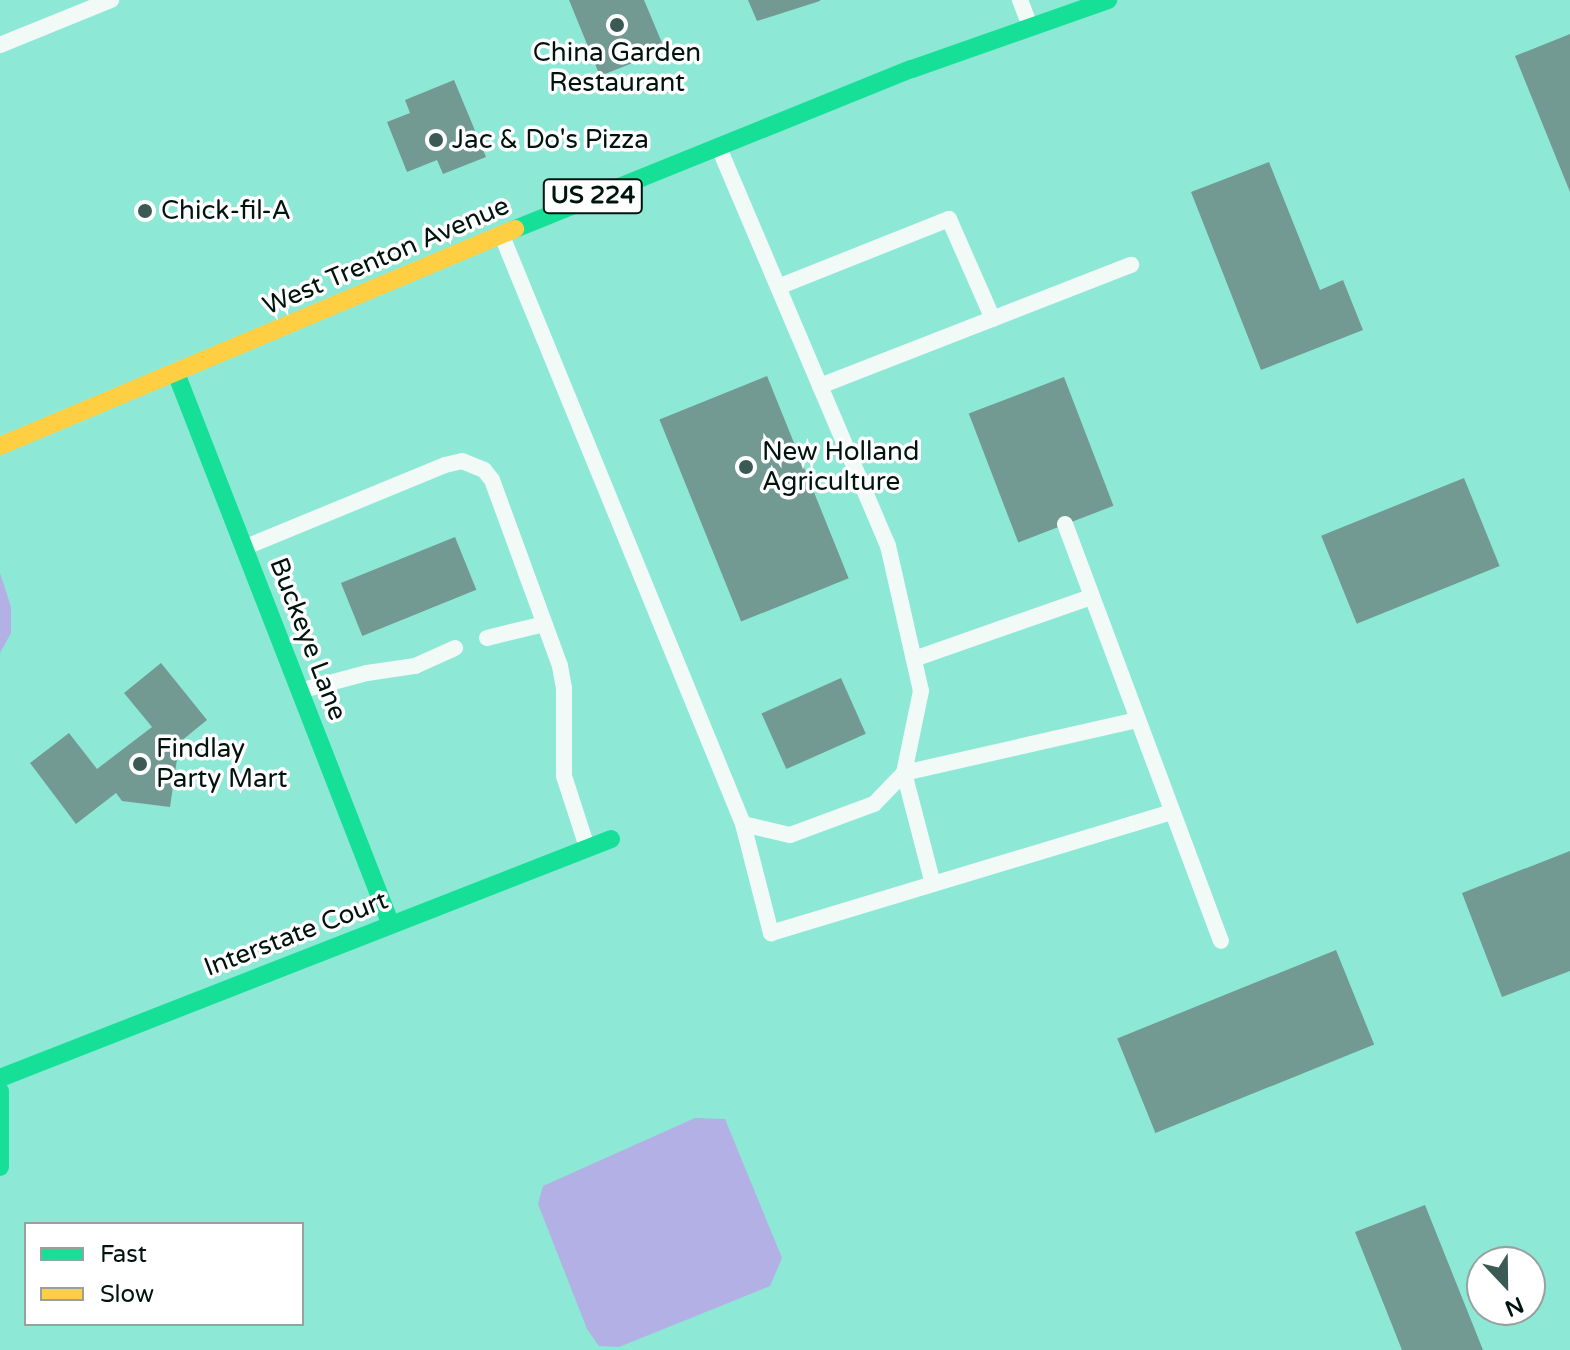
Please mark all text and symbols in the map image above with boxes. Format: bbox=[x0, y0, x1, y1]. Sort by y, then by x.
marker: China Garden Restaurant bbox=[608, 16, 626, 34]
place label: China Garden Restaurant bbox=[533, 37, 701, 98]
place label: Jac & Do's Pizza bbox=[452, 124, 649, 156]
marker: Jac & Do's Pizza bbox=[427, 131, 445, 149]
road number: US 224 bbox=[541, 176, 645, 216]
street label: West Trenton Avenue bbox=[258, 190, 514, 322]
place label: Chick-fil-A bbox=[161, 195, 291, 227]
marker: Chick-fil-A bbox=[136, 202, 154, 220]
place label: New Holland Agriculture bbox=[762, 436, 919, 498]
marker: New Holland Agriculture bbox=[737, 458, 755, 476]
street label: Buckeye Lane bbox=[263, 553, 353, 725]
place label: Findlay Party Mart bbox=[156, 733, 288, 794]
marker: Findlay Party Mart bbox=[131, 755, 149, 773]
street label: Interstate Court bbox=[200, 885, 392, 983]
legend bbox=[24, 1222, 304, 1326]
text: Fast bbox=[100, 1240, 147, 1269]
north arrow bbox=[1466, 1246, 1546, 1326]
text: Slow bbox=[100, 1280, 154, 1309]
text: N bbox=[1501, 1291, 1527, 1322]

